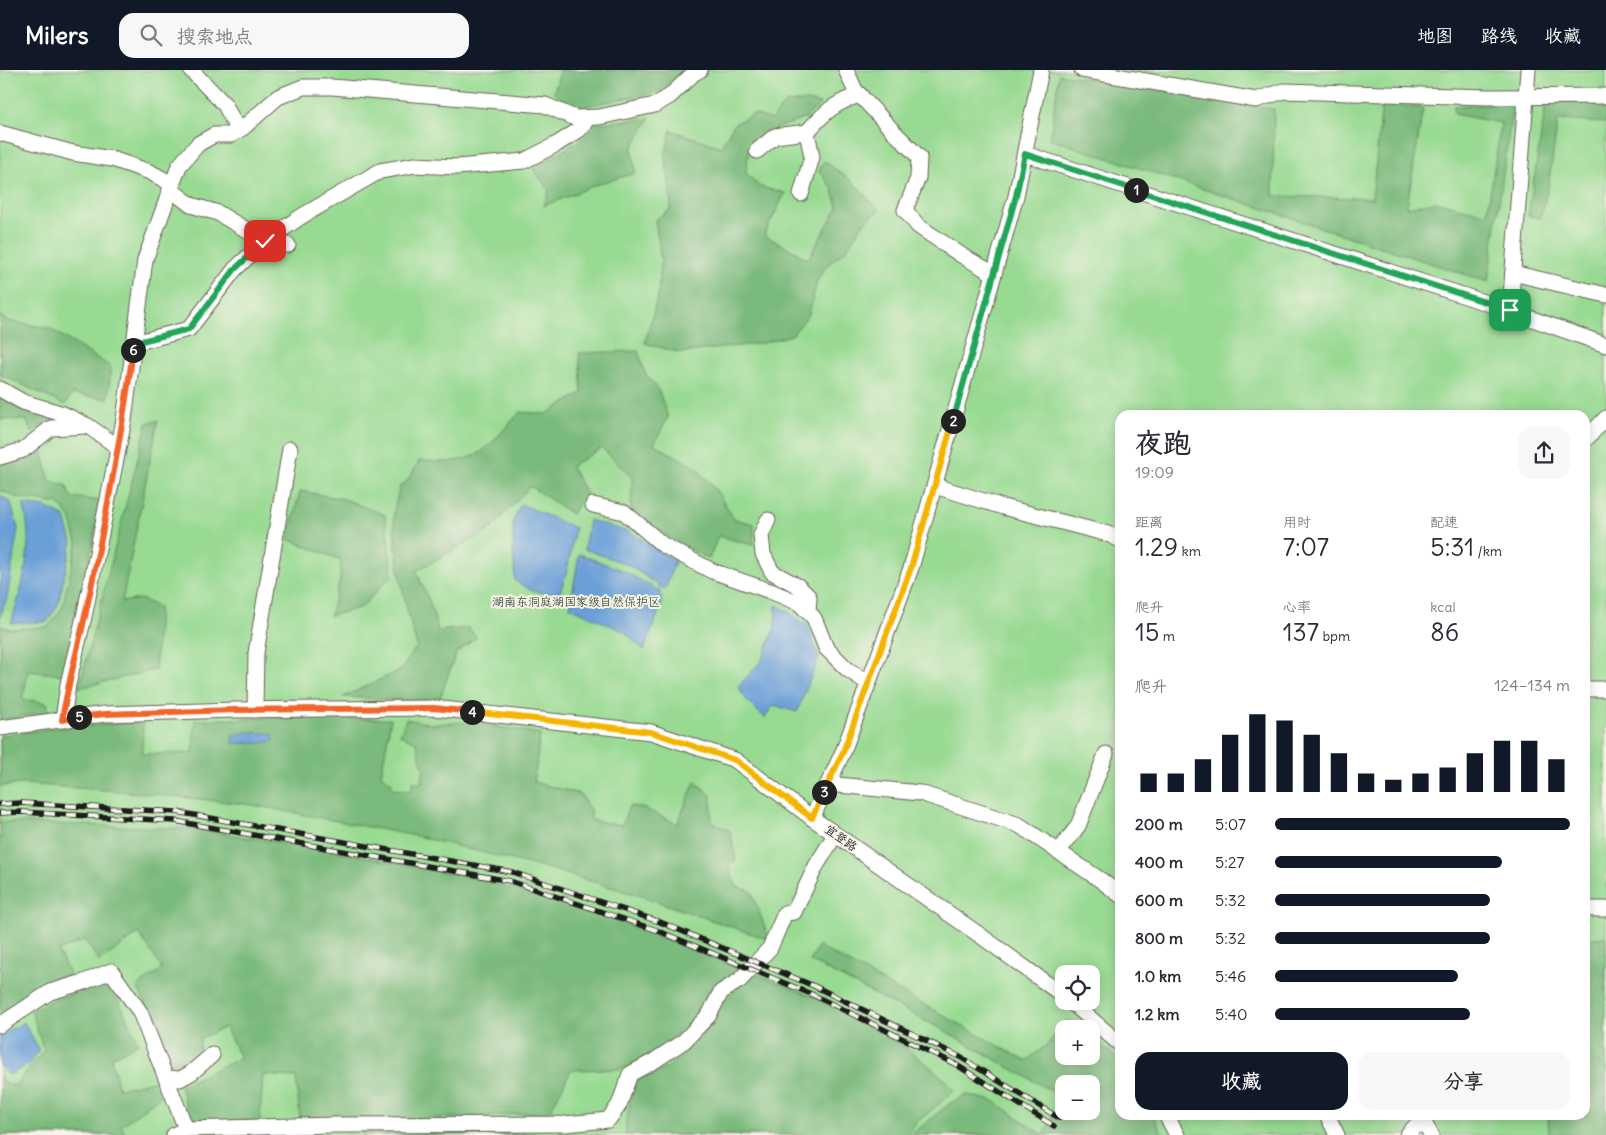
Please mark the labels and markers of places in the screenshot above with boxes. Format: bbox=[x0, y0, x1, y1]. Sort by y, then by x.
pin: 1 bbox=[1124, 178, 1148, 202]
pin bbox=[244, 220, 286, 262]
pin bbox=[1489, 289, 1531, 331]
pin: 6 bbox=[120, 338, 146, 362]
pin: 2 bbox=[940, 408, 966, 434]
pin: 4 bbox=[460, 700, 484, 724]
pin: 5 bbox=[66, 704, 92, 730]
pin: 3 bbox=[812, 780, 836, 804]

